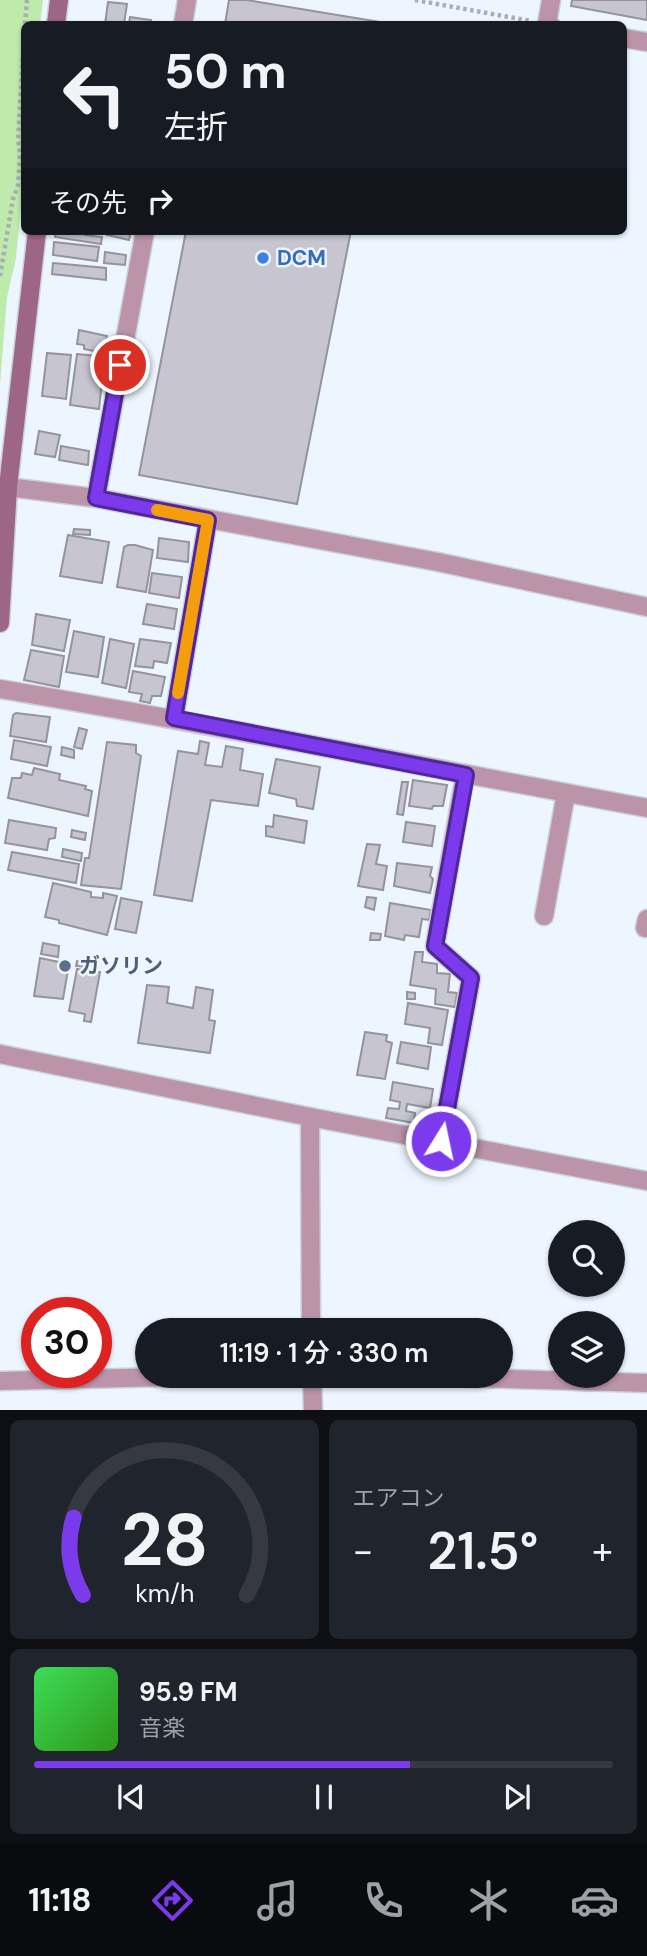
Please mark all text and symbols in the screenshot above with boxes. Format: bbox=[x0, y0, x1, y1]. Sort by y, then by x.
text: 50 m bbox=[164, 39, 287, 103]
icon: left bbox=[49, 49, 140, 140]
text: 左折 bbox=[164, 106, 228, 148]
icon: right bbox=[141, 182, 179, 220]
text: その先 bbox=[49, 186, 127, 220]
place label: DCM bbox=[277, 244, 326, 272]
marker: DCM bbox=[255, 250, 271, 266]
pin bbox=[90, 335, 150, 395]
icon: arrive bbox=[101, 346, 139, 384]
place label: ガソリン bbox=[79, 952, 163, 980]
marker: ガソリン bbox=[57, 958, 73, 974]
position arrow bbox=[404, 1104, 478, 1178]
map controls bbox=[548, 1220, 625, 1388]
button: search bbox=[548, 1220, 625, 1297]
speed limit sign: 30 bbox=[21, 1297, 112, 1388]
button: layers bbox=[548, 1311, 625, 1388]
text: 11:19 · 1 分 · 330 m bbox=[220, 1336, 428, 1370]
text: エアコン bbox=[353, 1483, 445, 1513]
text: 28 bbox=[120, 1494, 208, 1589]
text: 21.5° bbox=[427, 1517, 538, 1585]
text: − bbox=[353, 1526, 373, 1576]
text: + bbox=[592, 1526, 613, 1576]
text: km/h bbox=[135, 1577, 194, 1610]
text: 95.9 FM bbox=[139, 1675, 238, 1709]
text: 音楽 bbox=[139, 1713, 185, 1743]
icon: previous bbox=[112, 1778, 150, 1816]
icon: pause bbox=[305, 1778, 343, 1816]
icon: next bbox=[498, 1778, 536, 1816]
icon: directions bbox=[148, 1876, 197, 1925]
icon: music bbox=[253, 1876, 302, 1925]
icon: phone bbox=[359, 1876, 408, 1925]
icon: climate bbox=[464, 1876, 513, 1925]
icon: car bbox=[570, 1876, 619, 1925]
text: 11:18 bbox=[28, 1879, 92, 1921]

